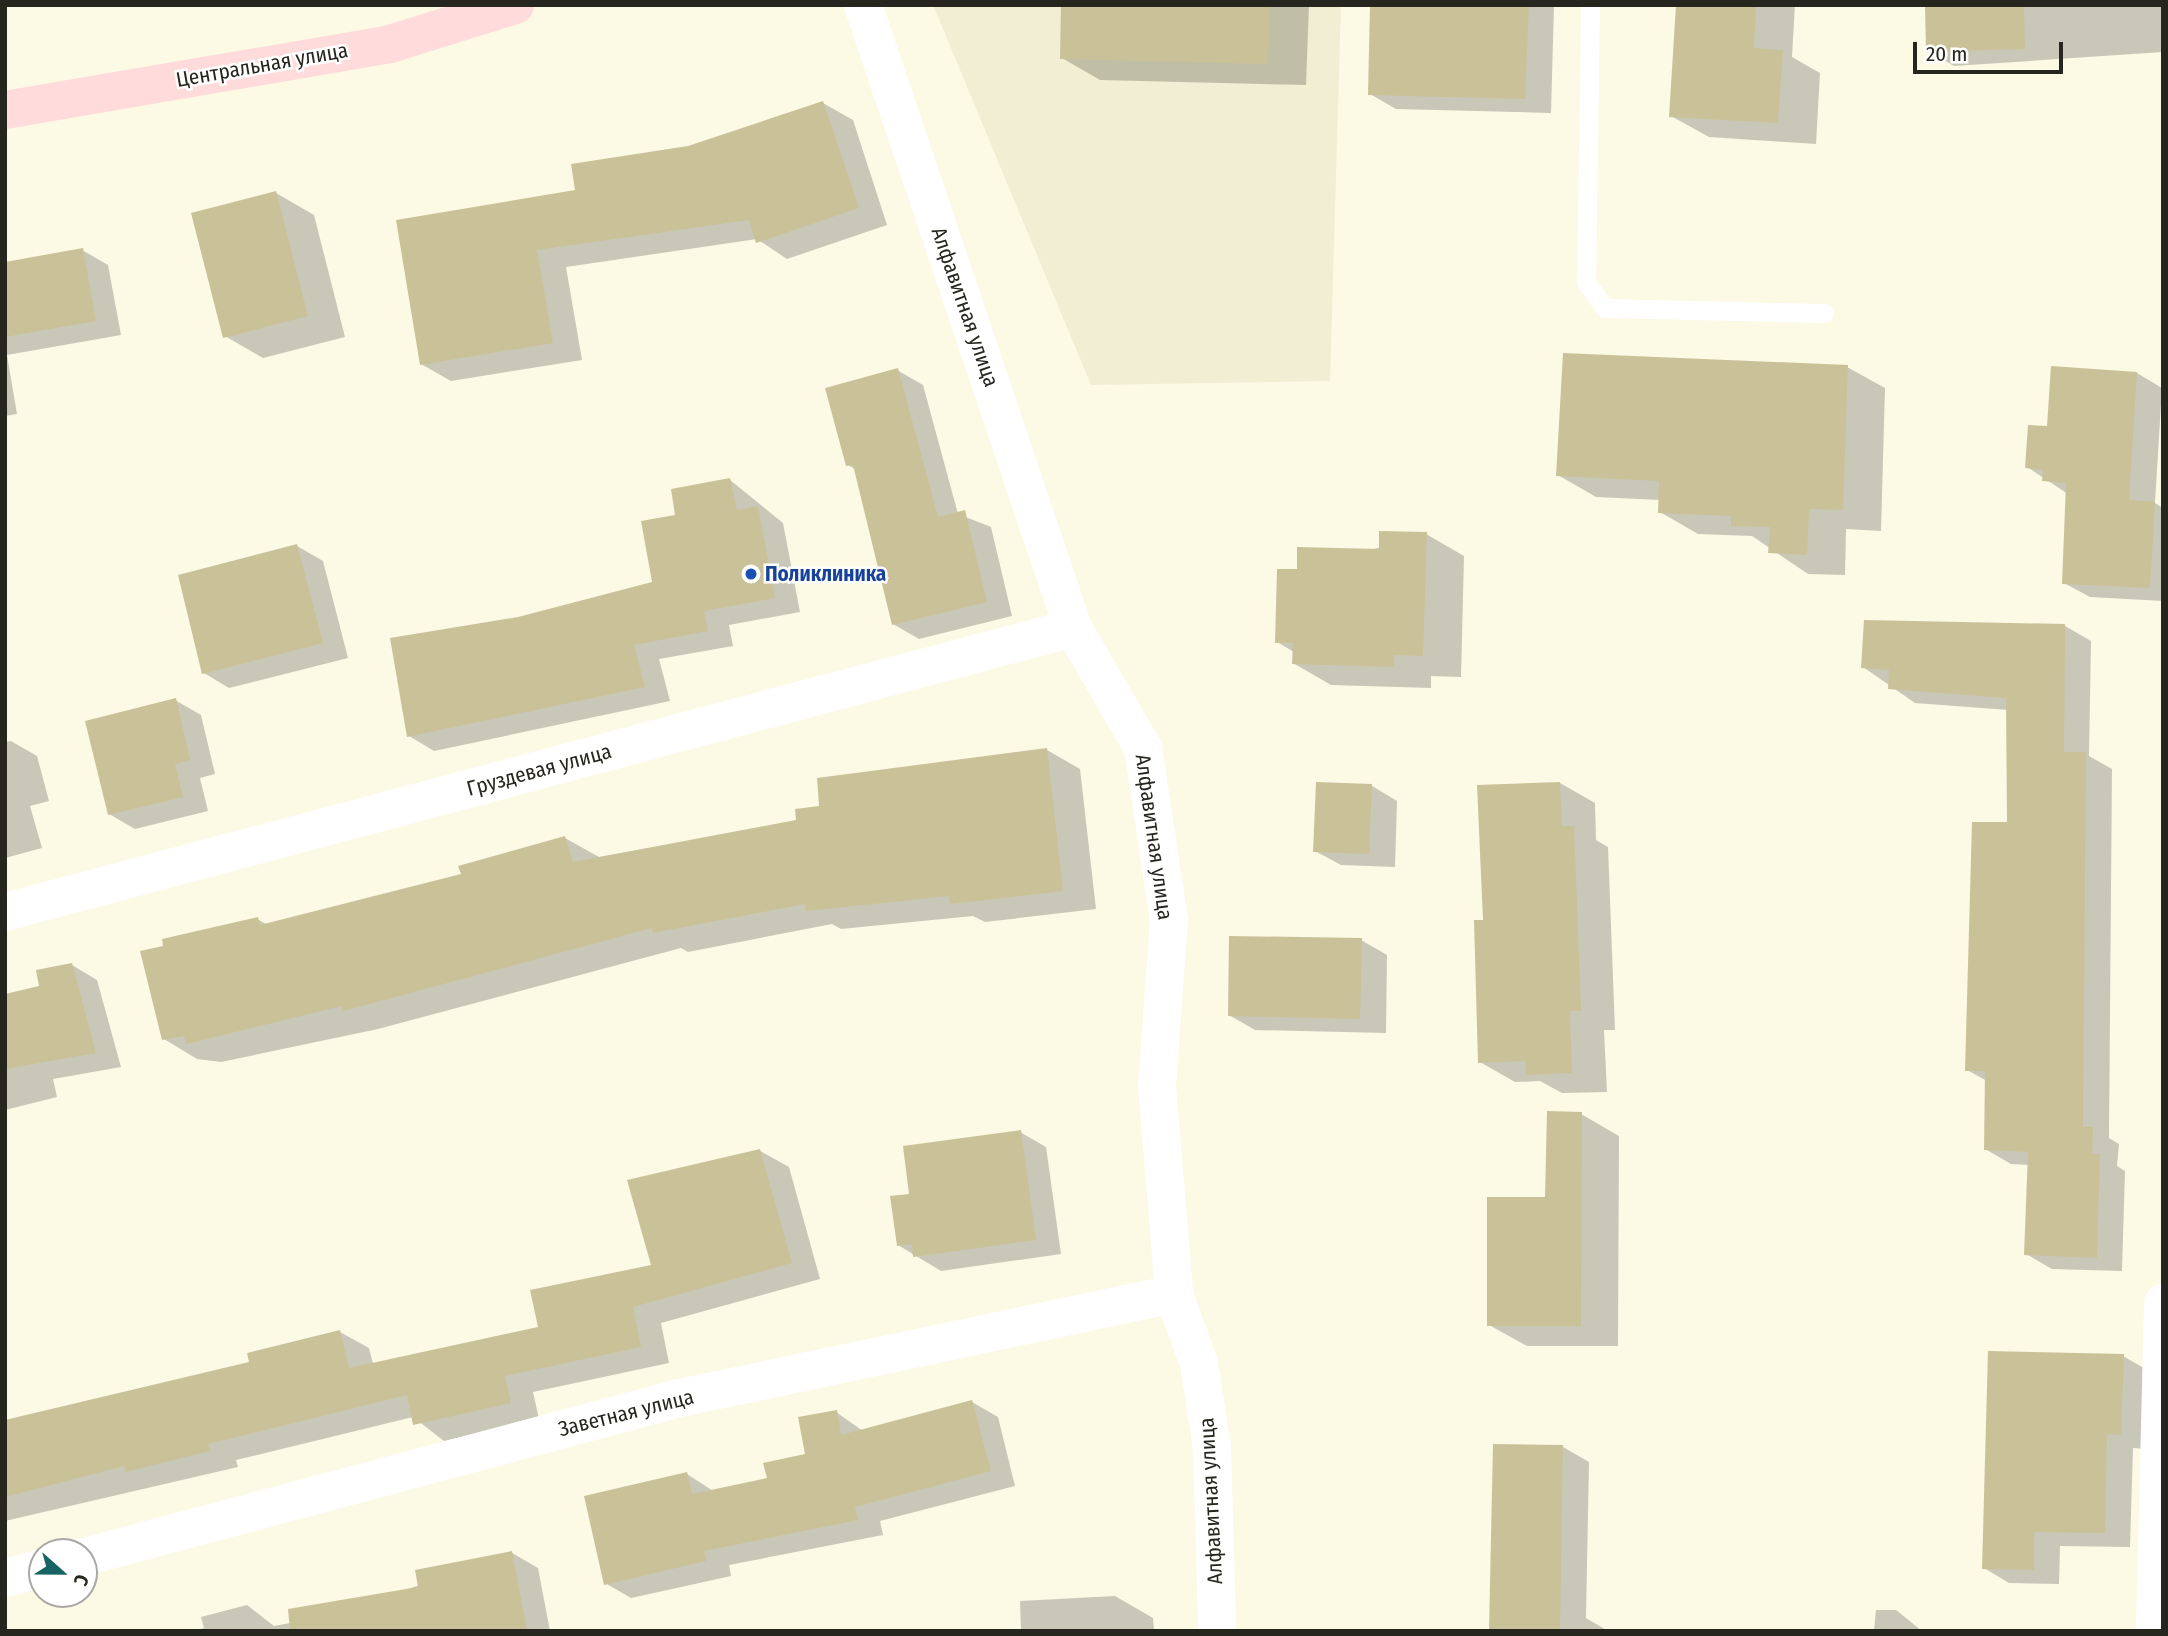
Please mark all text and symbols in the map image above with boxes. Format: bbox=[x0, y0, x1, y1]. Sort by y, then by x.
scale bar bbox=[1916, 28, 2066, 72]
street label: Центральная улица bbox=[174, 37, 350, 93]
text: 20 m bbox=[1926, 41, 1967, 67]
street label: Алфавитная улица bbox=[926, 224, 1004, 390]
place label: Поликлиника bbox=[765, 561, 886, 587]
marker: Поликлиника bbox=[743, 566, 759, 582]
street label: Груздевая улица bbox=[464, 739, 614, 801]
street label: Алфавитная улица bbox=[1130, 752, 1178, 922]
street label: Заветная улица bbox=[556, 1384, 696, 1442]
street label: Алфавитная улица bbox=[1194, 1417, 1228, 1585]
north arrow bbox=[28, 1538, 98, 1608]
text: С bbox=[69, 1571, 94, 1589]

